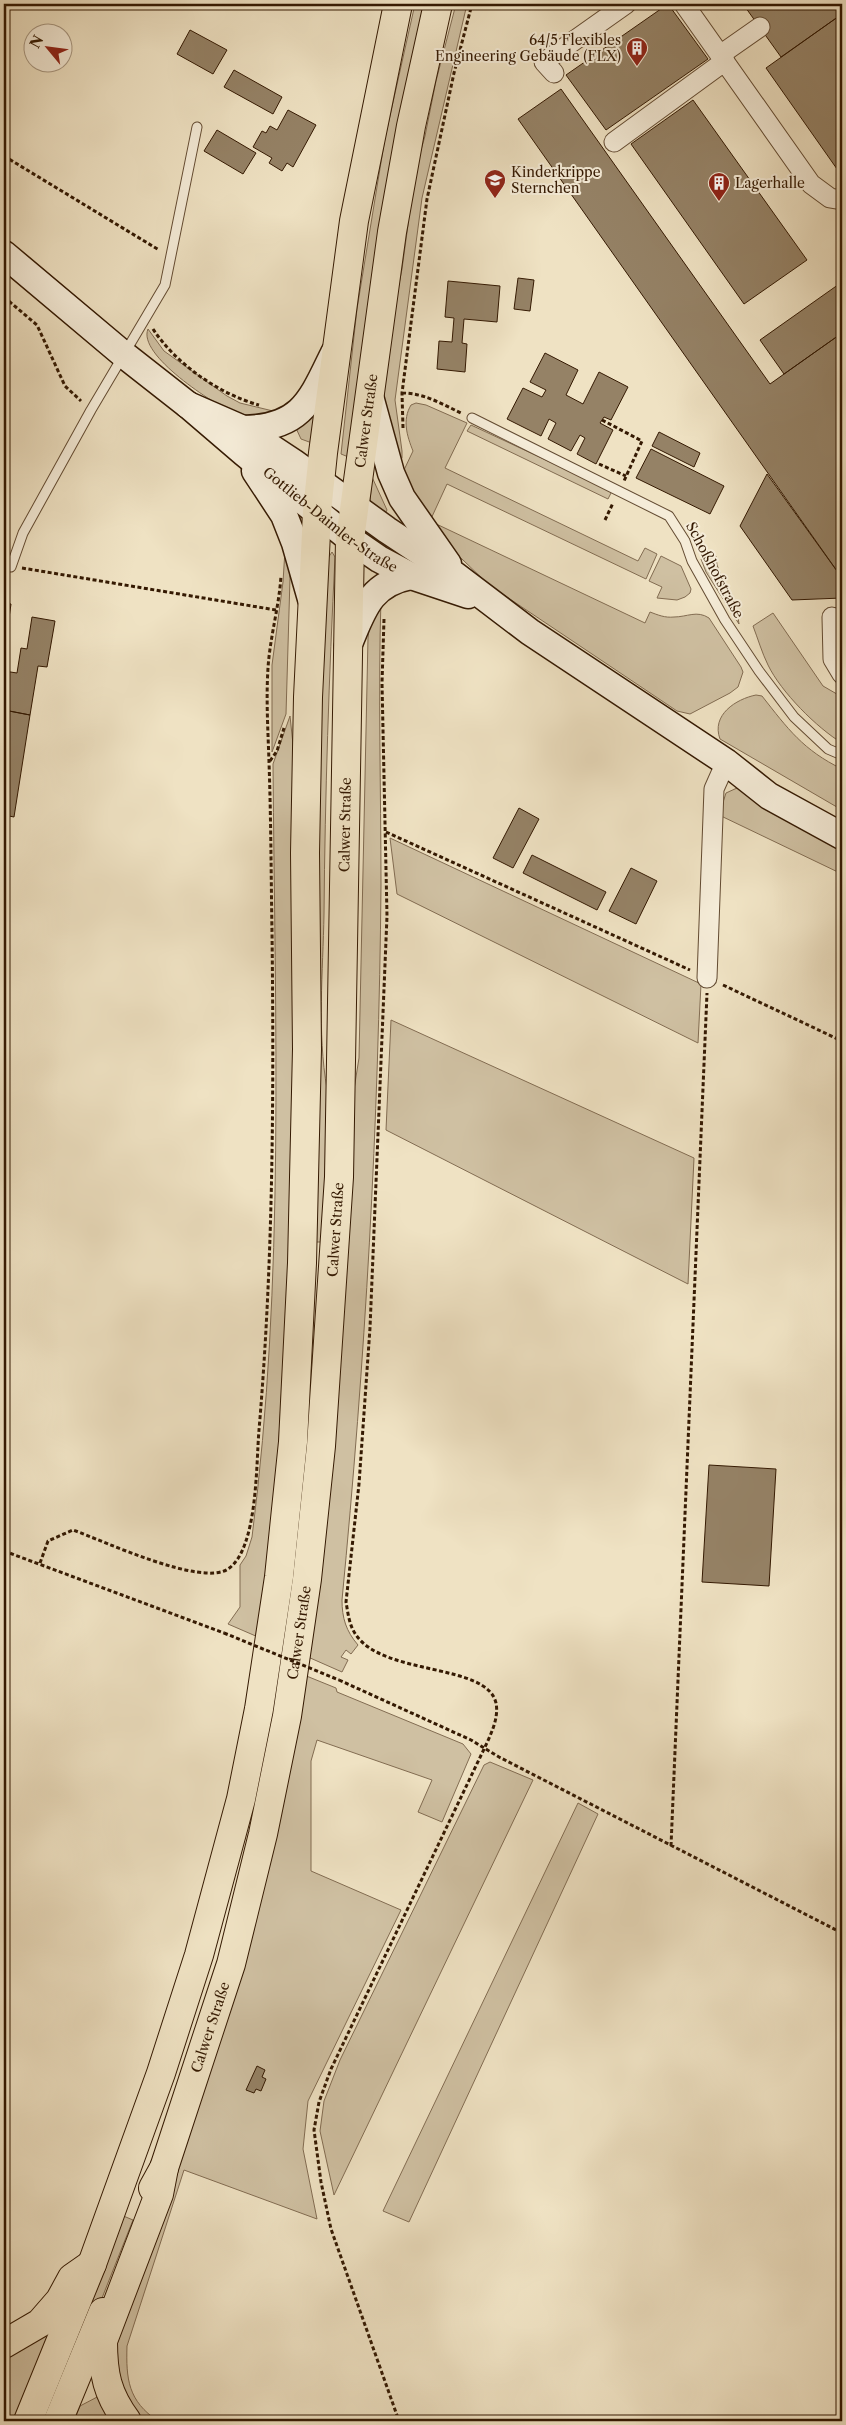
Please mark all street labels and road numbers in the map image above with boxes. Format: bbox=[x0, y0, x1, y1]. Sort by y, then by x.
street label: Calwer Straße bbox=[351, 372, 382, 469]
street label: Gottlieb-Daimler-Straße bbox=[259, 463, 401, 576]
street label: Schoßhofstraße bbox=[682, 519, 748, 622]
street label: Calwer Straße bbox=[335, 777, 355, 872]
street label: Calwer Straße bbox=[323, 1181, 348, 1277]
street label: Calwer Straße bbox=[283, 1584, 315, 1681]
street label: Calwer Straße bbox=[187, 1979, 234, 2075]

